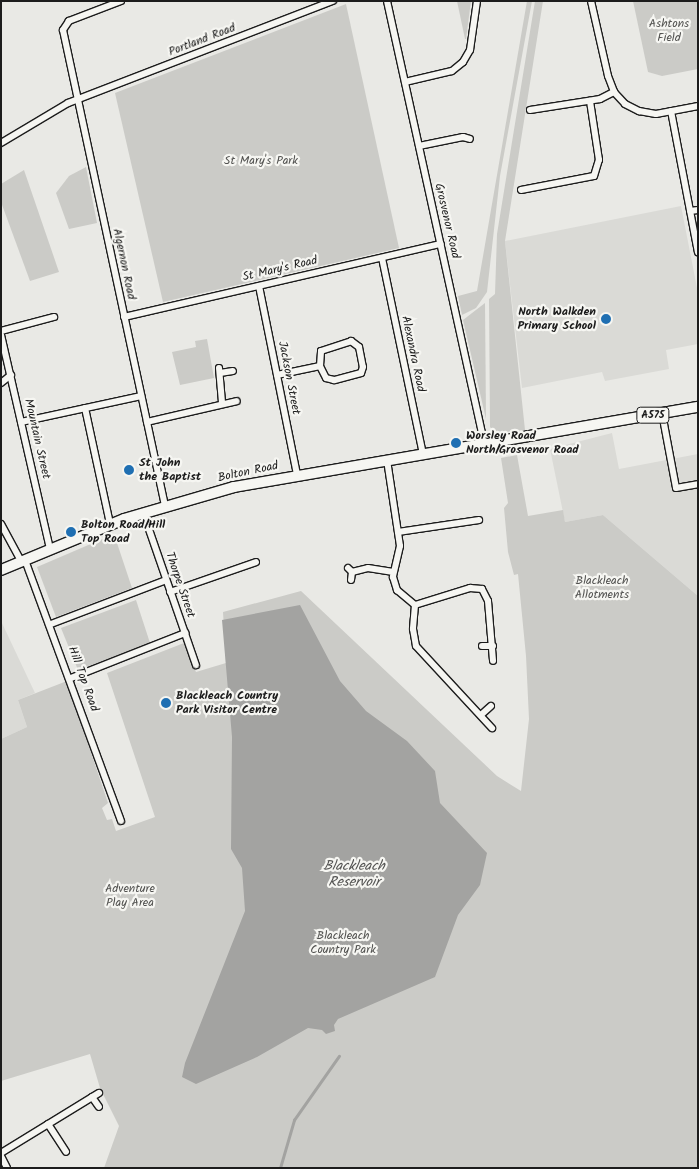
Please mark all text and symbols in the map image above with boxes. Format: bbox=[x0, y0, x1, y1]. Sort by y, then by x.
park label: Ashtons Field bbox=[649, 17, 689, 45]
street label: Portland Road bbox=[167, 21, 237, 59]
park label: St Mary's Park bbox=[224, 154, 298, 168]
street label: Grosvenor Road bbox=[431, 182, 463, 260]
street label: Algernon Road bbox=[109, 227, 139, 301]
street label: St Mary's Road bbox=[241, 253, 319, 285]
place label: North Walkden Primary School bbox=[517, 305, 596, 333]
marker: North Walkden Primary School bbox=[600, 313, 612, 325]
street label: Alexandra Road bbox=[398, 315, 428, 393]
street label: Jackson Street bbox=[275, 340, 303, 416]
street label: Mountain Street bbox=[21, 398, 53, 480]
road number: A575 bbox=[636, 406, 670, 424]
place label: Worsley Road North/Grosvenor Road bbox=[466, 429, 579, 457]
marker: Worsley Road North/Grosvenor Road bbox=[450, 437, 462, 449]
place label: St John the Baptist bbox=[139, 456, 201, 484]
street label: Bolton Road bbox=[216, 459, 280, 485]
marker: St John the Baptist bbox=[123, 464, 135, 476]
place label: Bolton Road/Hill Top Road bbox=[81, 518, 165, 546]
marker: Bolton Road/Hill Top Road bbox=[65, 526, 77, 538]
street label: Thorpe Street bbox=[162, 550, 198, 620]
park label: Blackleach Allotments bbox=[575, 574, 629, 602]
street label: Hill Top Road bbox=[65, 645, 101, 713]
place label: Blackleach Country Park Visitor Centre bbox=[176, 689, 278, 717]
marker: Blackleach Country Park Visitor Centre bbox=[160, 697, 172, 709]
water label: Blackleach Reservoir bbox=[323, 858, 385, 890]
park label: Adventure Play Area bbox=[105, 882, 155, 910]
park label: Blackleach Country Park bbox=[310, 929, 376, 957]

